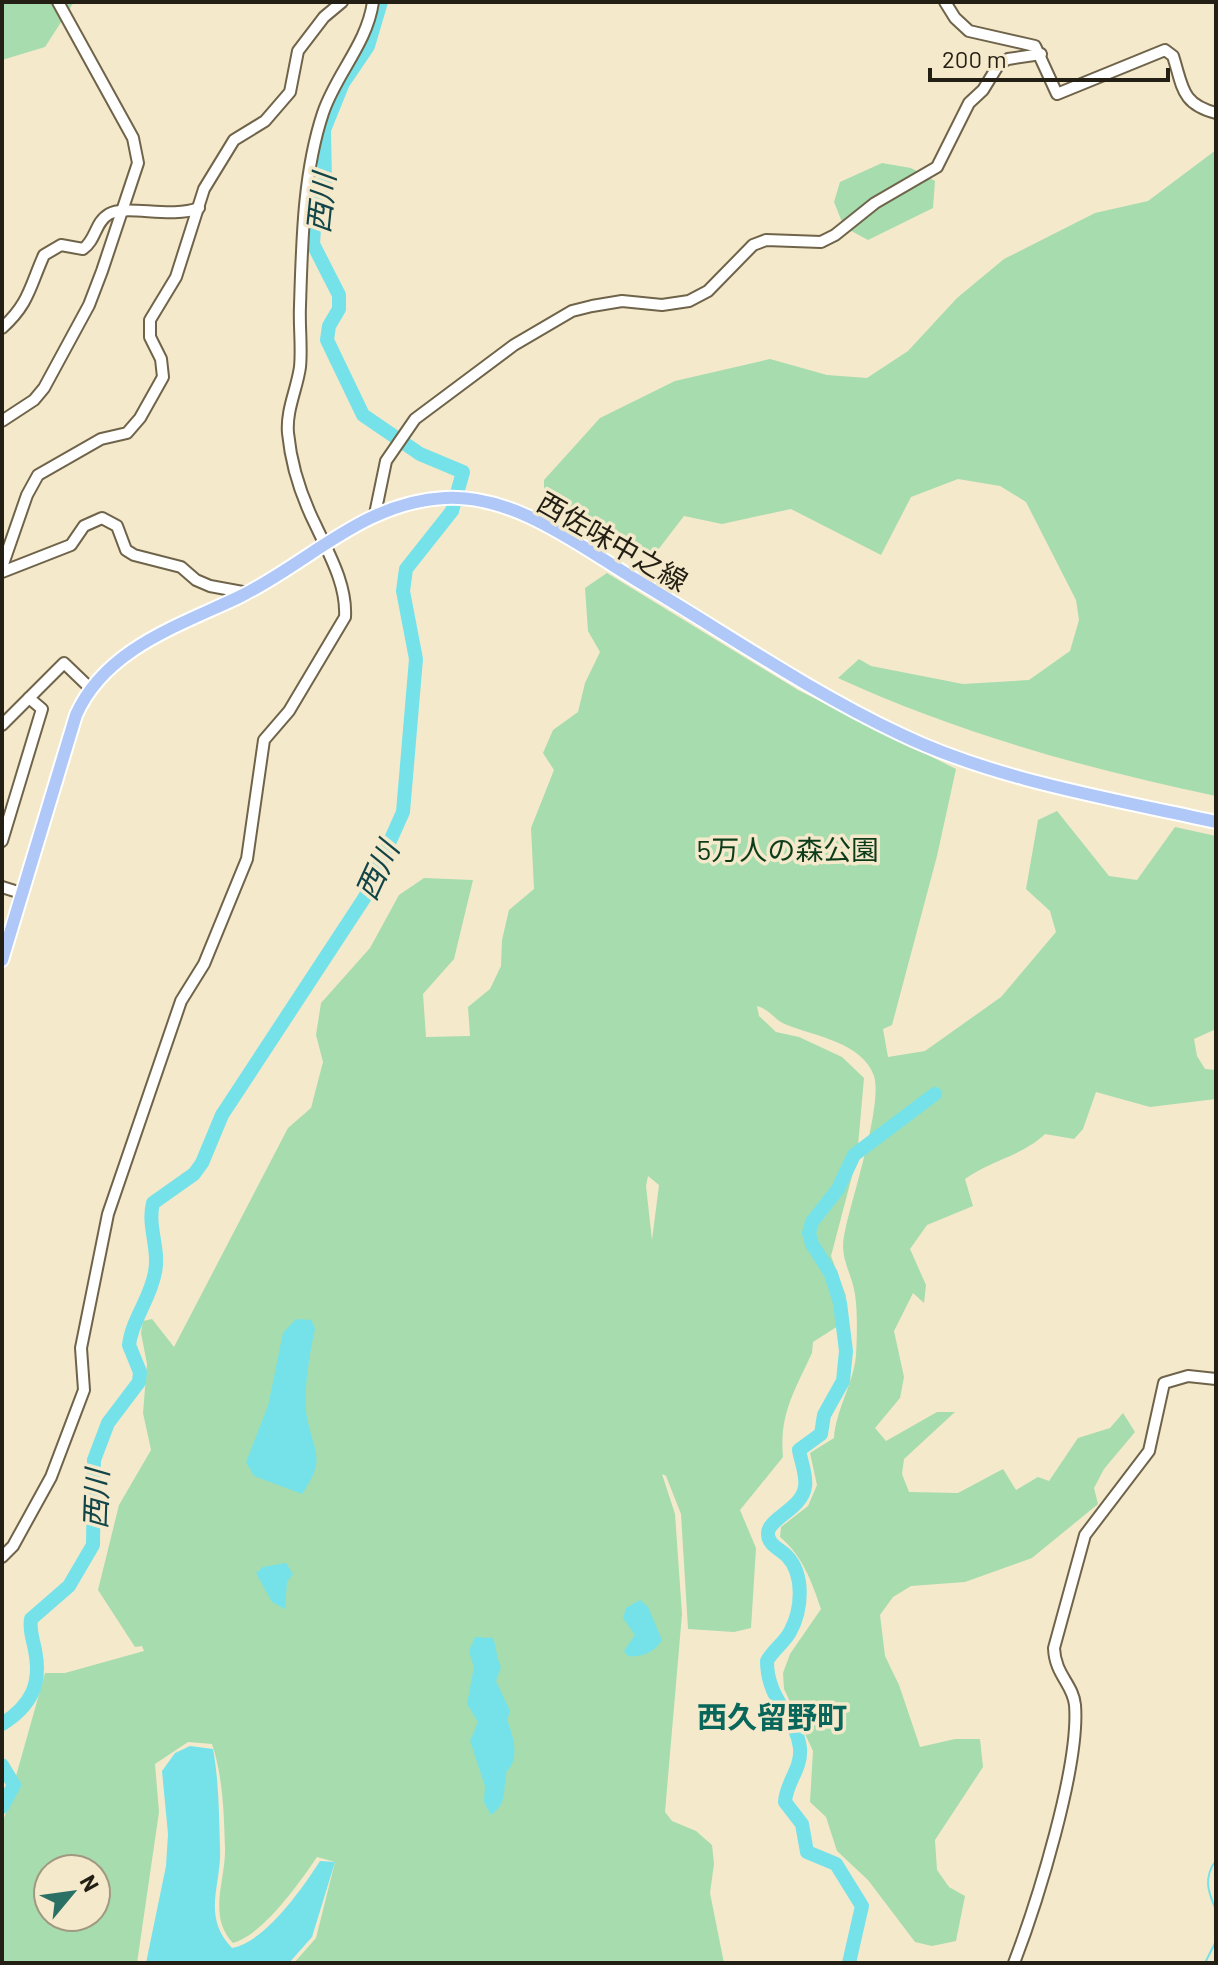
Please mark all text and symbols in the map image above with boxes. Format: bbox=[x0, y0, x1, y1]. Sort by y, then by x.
scale bar bbox=[930, 32, 1168, 82]
text: 200 m bbox=[942, 44, 1007, 73]
water label: 西川 bbox=[299, 168, 341, 235]
street label: 西佐味中之線 bbox=[532, 484, 694, 598]
water label: 西川 bbox=[347, 832, 406, 905]
park label: 5万人の森公園 bbox=[697, 832, 879, 866]
water label: 西川 bbox=[76, 1465, 114, 1530]
district label: 西久留野町 bbox=[697, 1698, 847, 1734]
north arrow bbox=[32, 1853, 112, 1933]
text: N bbox=[75, 1870, 105, 1896]

